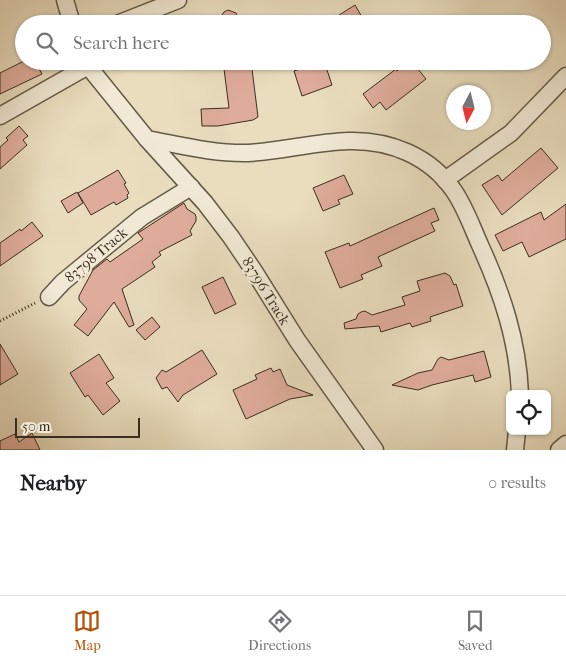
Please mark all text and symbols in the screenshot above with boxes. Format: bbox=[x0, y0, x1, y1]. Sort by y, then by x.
search box bbox=[15, 15, 551, 70]
icon: search bbox=[33, 29, 61, 57]
text: Search here bbox=[73, 32, 169, 54]
north arrow bbox=[446, 85, 491, 130]
street label: 83798 Track bbox=[61, 223, 131, 286]
street label: 83796 Track bbox=[238, 254, 294, 329]
map controls bbox=[506, 390, 551, 435]
button: locate bbox=[506, 390, 551, 435]
scale bar bbox=[15, 415, 140, 438]
text: 50 m bbox=[22, 418, 50, 435]
text: Nearby bbox=[20, 471, 86, 495]
text: 0 results bbox=[488, 473, 546, 492]
tab: Map bbox=[73, 607, 101, 654]
tab: Directions bbox=[248, 607, 311, 654]
tab: Saved bbox=[458, 607, 493, 654]

